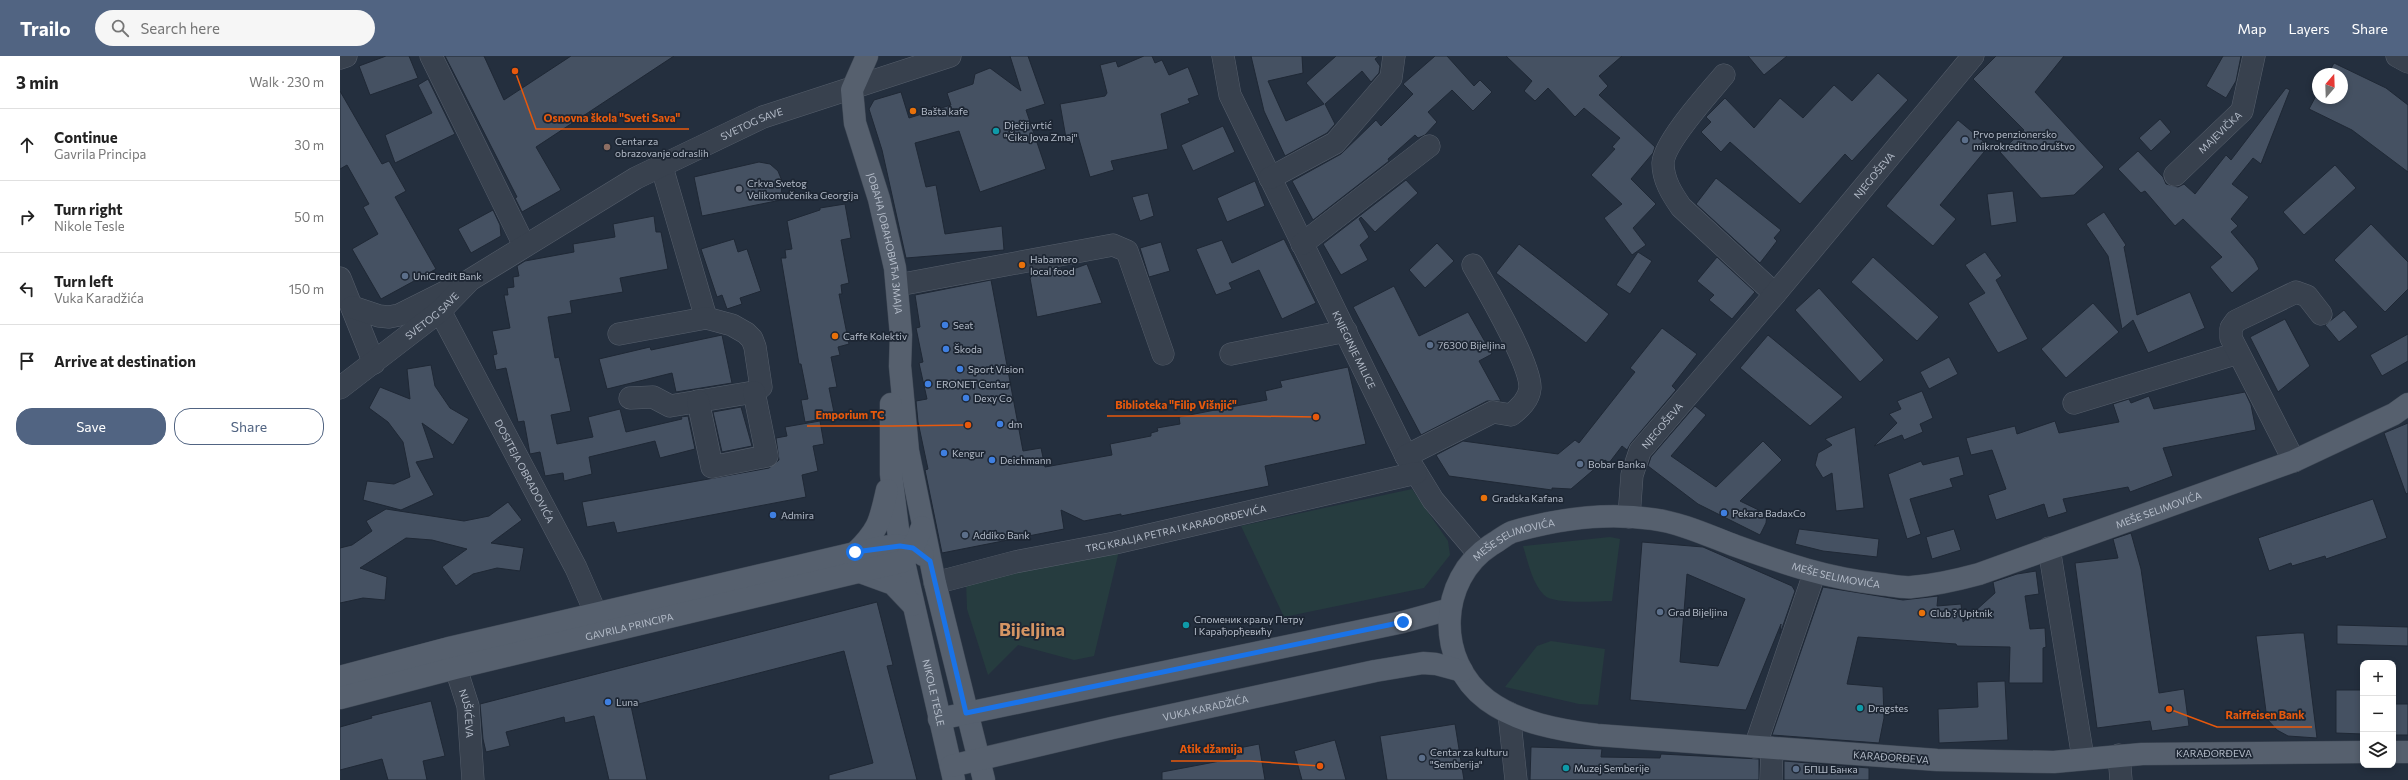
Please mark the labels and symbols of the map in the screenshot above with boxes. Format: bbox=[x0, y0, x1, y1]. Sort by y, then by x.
north arrow bbox=[2312, 68, 2348, 104]
street label: SVETOG SAVE bbox=[718, 105, 784, 143]
place label: Bašta kafe bbox=[921, 105, 968, 117]
callout: Osnovna škola "Sveti Sava" bbox=[536, 106, 689, 129]
marker: Bašta kafe bbox=[908, 106, 918, 116]
street label: MAJEVIČKA bbox=[2196, 109, 2244, 156]
text: Osnovna škola "Sveti Sava" bbox=[544, 111, 681, 124]
place label: Dječji vrtić "Čika Jova Zmaj" bbox=[1004, 119, 1078, 143]
marker: Dječji vrtić "Čika Jova Zmaj" bbox=[991, 126, 1001, 136]
place label: Prvo penzionersko mikrokreditno društvo bbox=[1973, 128, 2075, 152]
place label: Centar za obrazovanje odraslih bbox=[615, 135, 709, 159]
marker: Prvo penzionersko mikrokreditno društvo bbox=[1960, 135, 1970, 145]
marker: Centar za obrazovanje odraslih bbox=[602, 142, 612, 152]
street label: NJEGOŠEVA bbox=[1851, 149, 1897, 201]
street label: ЈОВАНА ЈОВАНОВИЋА ЗМАЈА bbox=[865, 171, 905, 315]
place label: Crkva Svetog Velikomučenika Georgija bbox=[747, 177, 858, 201]
marker: Crkva Svetog Velikomučenika Georgija bbox=[734, 184, 744, 194]
place label: Habamero local food bbox=[1030, 253, 1078, 277]
marker: Habamero local food bbox=[1017, 260, 1027, 270]
place label: UniCredit Bank bbox=[413, 270, 482, 282]
marker: UniCredit Bank bbox=[400, 271, 410, 281]
street label: SVETOG SAVE bbox=[403, 289, 461, 342]
street label: KNJEGINJE MILICE bbox=[1330, 309, 1378, 391]
place label: Seat bbox=[953, 319, 973, 331]
marker: Seat bbox=[940, 320, 950, 330]
place label: Caffe Kolektiv bbox=[843, 330, 907, 342]
marker: Caffe Kolektiv bbox=[830, 331, 840, 341]
place label: 76300 Bijeljina bbox=[1438, 339, 1505, 351]
marker: 76300 Bijeljina bbox=[1425, 340, 1435, 350]
place label: Škoda bbox=[954, 343, 982, 355]
marker: Škoda bbox=[941, 344, 951, 354]
place label: Sport Vision bbox=[968, 363, 1024, 375]
marker: Sport Vision bbox=[955, 364, 965, 374]
place label: ERONET Centar bbox=[936, 378, 1010, 390]
marker: ERONET Centar bbox=[923, 379, 933, 389]
place label: Dexy Co bbox=[974, 392, 1012, 404]
marker: Dexy Co bbox=[961, 393, 971, 403]
callout: Biblioteka "Filip Višnjić" bbox=[1107, 393, 1245, 416]
text: Biblioteka "Filip Višnjić" bbox=[1115, 398, 1237, 411]
street label: NJEGOŠEVA bbox=[1639, 400, 1685, 451]
callout: Emporium TC bbox=[807, 403, 892, 426]
text: Emporium TC bbox=[815, 408, 885, 421]
street label: DOSITEJA OBRADOVIĆA bbox=[492, 417, 557, 525]
place label: dm bbox=[1008, 418, 1023, 430]
marker: dm bbox=[995, 419, 1005, 429]
place label: Kengur bbox=[952, 447, 984, 459]
marker: Kengur bbox=[939, 448, 949, 458]
place label: Deichmann bbox=[1000, 454, 1051, 466]
marker: Deichmann bbox=[987, 455, 997, 465]
place label: Bobar Banka bbox=[1588, 458, 1646, 470]
marker: Bobar Banka bbox=[1575, 459, 1585, 469]
street label: MEŠE SELIMOVIĆA bbox=[2114, 489, 2203, 531]
place label: Gradska Kafana bbox=[1492, 492, 1563, 504]
marker: Gradska Kafana bbox=[1479, 493, 1489, 503]
street label: TRG KRALJA PETRA I KARAĐORĐEVIĆA bbox=[1084, 502, 1268, 555]
place label: Pekara BadaxCo bbox=[1732, 507, 1806, 519]
marker: Pekara BadaxCo bbox=[1719, 508, 1729, 518]
place label: Admira bbox=[781, 509, 814, 521]
marker: Admira bbox=[768, 510, 778, 520]
street label: MEŠE SELIMOVIĆA bbox=[1470, 516, 1556, 563]
place label: Addiko Bank bbox=[973, 529, 1030, 541]
marker: Addiko Bank bbox=[960, 530, 970, 540]
route start bbox=[846, 543, 864, 561]
street label: MEŠE SELIMOVIĆA bbox=[1790, 559, 1881, 590]
place label: Grad Bijeljina bbox=[1668, 606, 1728, 618]
marker: Grad Bijeljina bbox=[1655, 607, 1665, 617]
place label: Club ? Upitnik bbox=[1930, 607, 1993, 619]
marker: Club ? Upitnik bbox=[1917, 608, 1927, 618]
street label: GAVRILA PRINCIPA bbox=[584, 610, 675, 643]
place label: Споменик краљу Петру I Карађорђевићу bbox=[1194, 613, 1304, 637]
route end bbox=[1394, 613, 1412, 631]
district label: Bijeljina bbox=[999, 618, 1065, 640]
marker: Споменик краљу Петру I Карађорђевићу bbox=[1181, 620, 1191, 630]
street label: NIKOLE TESLE bbox=[920, 658, 947, 727]
street label: NUŠIĆEVA bbox=[457, 687, 476, 738]
street label: VUKA KARADŽIĆA bbox=[1161, 693, 1250, 723]
place label: Luna bbox=[616, 696, 638, 708]
marker: Luna bbox=[603, 697, 613, 707]
place label: Dragstes bbox=[1868, 702, 1909, 714]
marker: Dragstes bbox=[1855, 703, 1865, 713]
callout: Raiffeisen Bank bbox=[2217, 704, 2312, 727]
text: Raiffeisen Bank bbox=[2226, 708, 2305, 721]
callout: Atik džamija bbox=[1171, 738, 1250, 761]
text: Atik džamija bbox=[1179, 742, 1243, 755]
place label: Centar za kulturu "Semberija" bbox=[1430, 746, 1508, 770]
street label: KARAĐORĐEVA bbox=[2176, 747, 2252, 759]
street label: KARAĐORĐEVA bbox=[1853, 748, 1929, 766]
marker: Centar za kulturu "Semberija" bbox=[1417, 753, 1427, 763]
place label: Muzej Semberije bbox=[1574, 762, 1649, 774]
marker: Muzej Semberije bbox=[1561, 763, 1571, 773]
place label: БПШ Банка bbox=[1804, 763, 1858, 775]
marker: БПШ Банка bbox=[1791, 764, 1801, 774]

